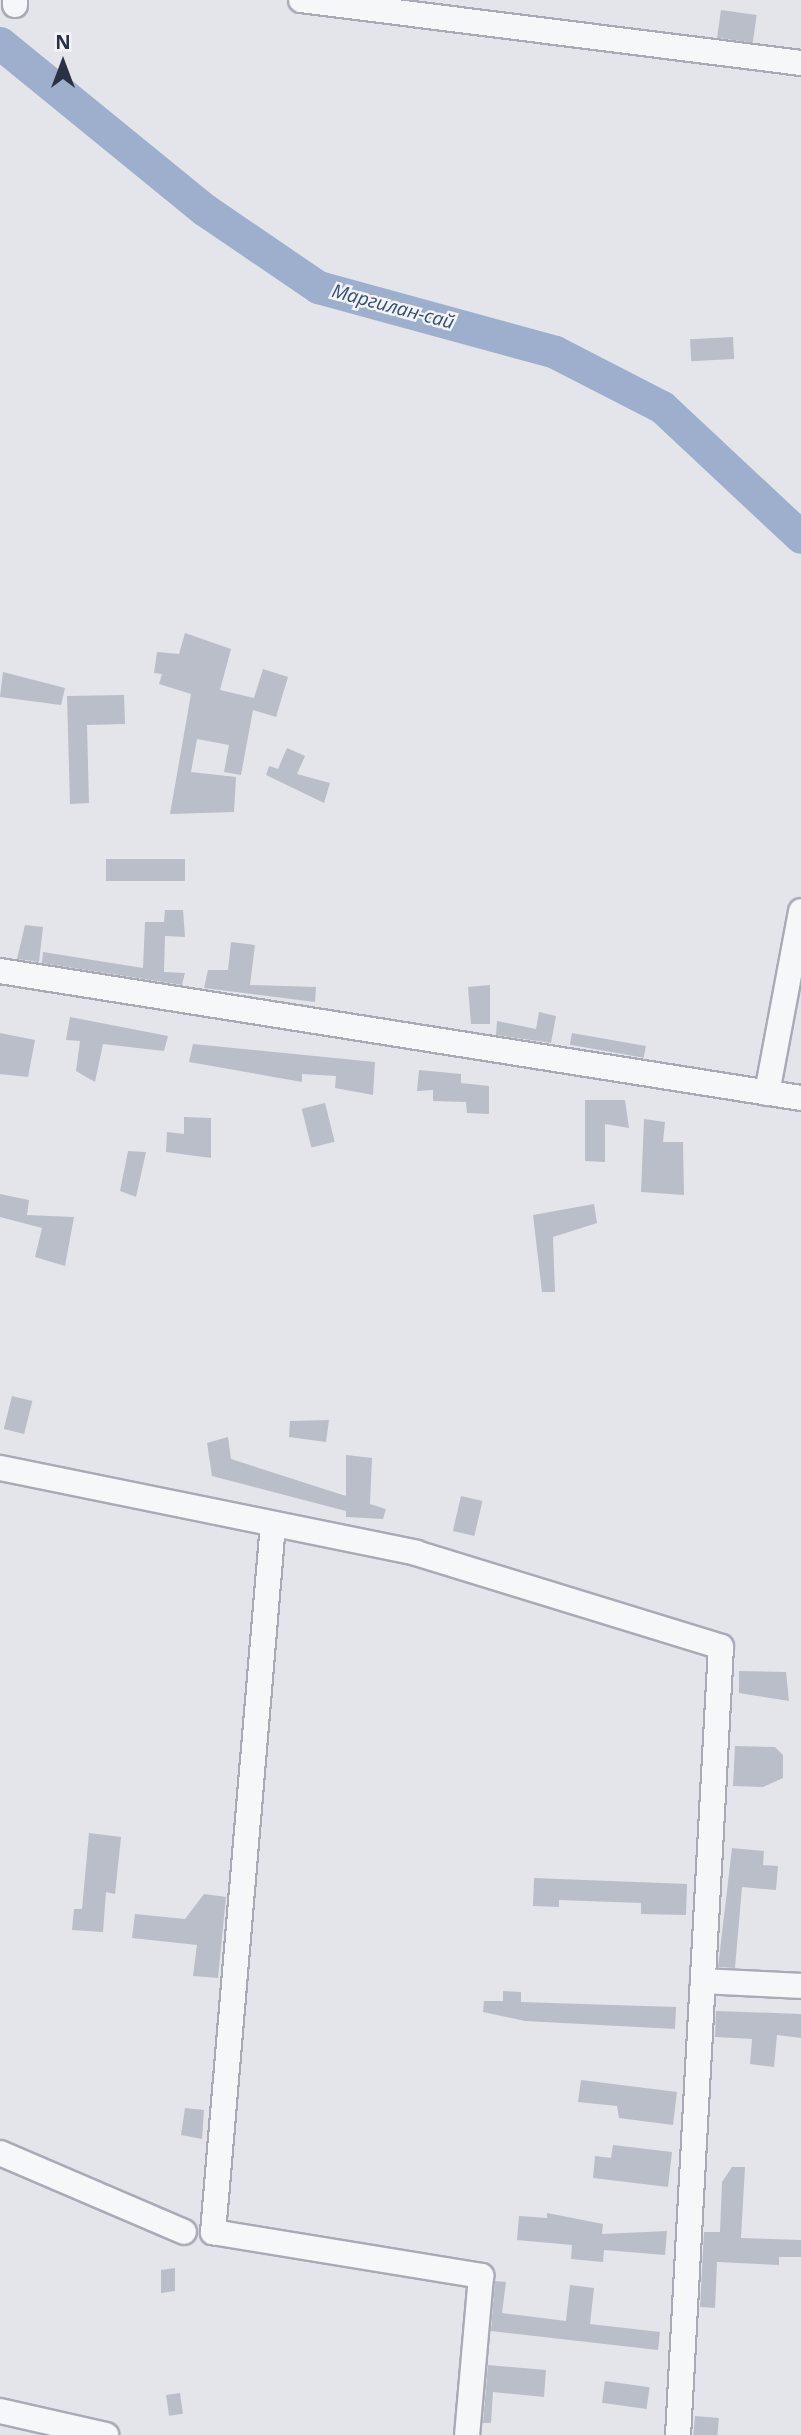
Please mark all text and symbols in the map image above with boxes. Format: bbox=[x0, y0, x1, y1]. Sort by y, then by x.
north arrow bbox=[28, 28, 98, 98]
text: N bbox=[55, 29, 71, 55]
water label: Маргилан-сай bbox=[329, 280, 457, 334]

